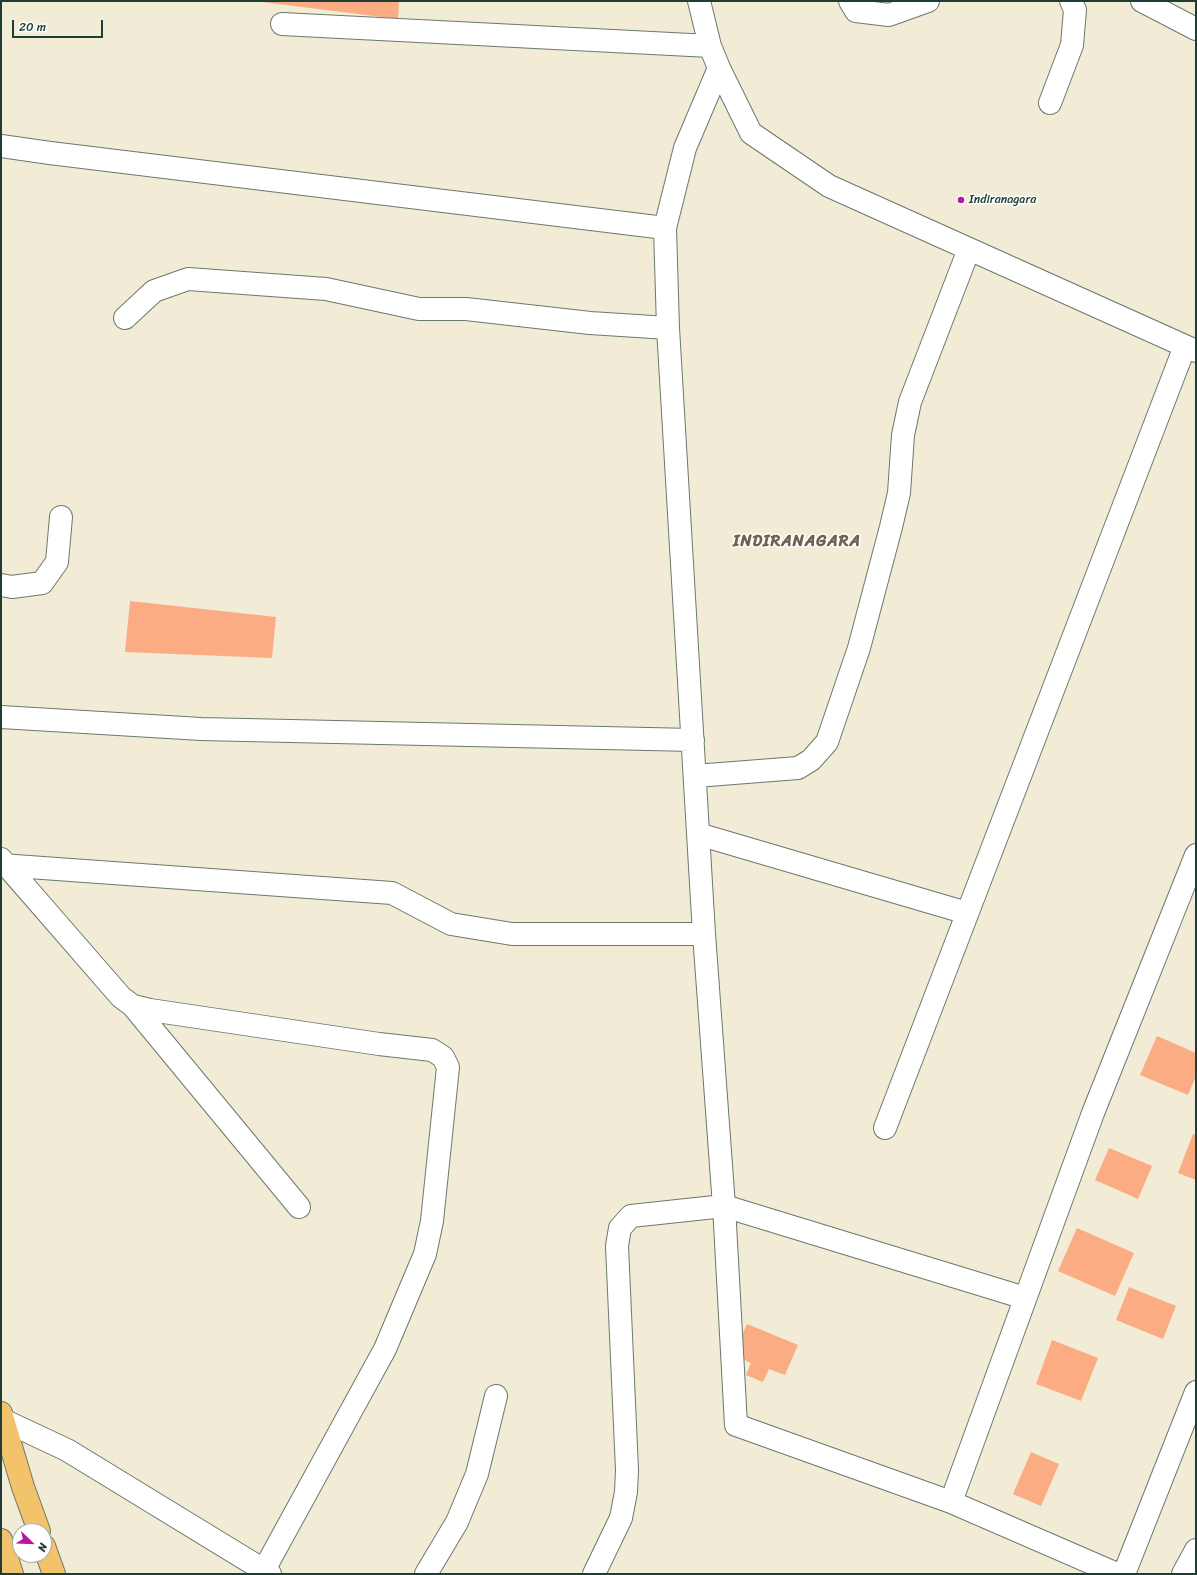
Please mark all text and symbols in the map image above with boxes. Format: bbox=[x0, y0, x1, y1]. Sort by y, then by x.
scale bar bbox=[14, 12, 105, 38]
text: 20 m bbox=[19, 16, 46, 38]
place label: Indiranagara bbox=[969, 193, 1036, 207]
marker: Indiranagara bbox=[956, 195, 966, 205]
district label: INDIRANAGARA bbox=[734, 532, 860, 552]
north arrow bbox=[12, 1523, 52, 1563]
text: N bbox=[32, 1540, 53, 1555]

